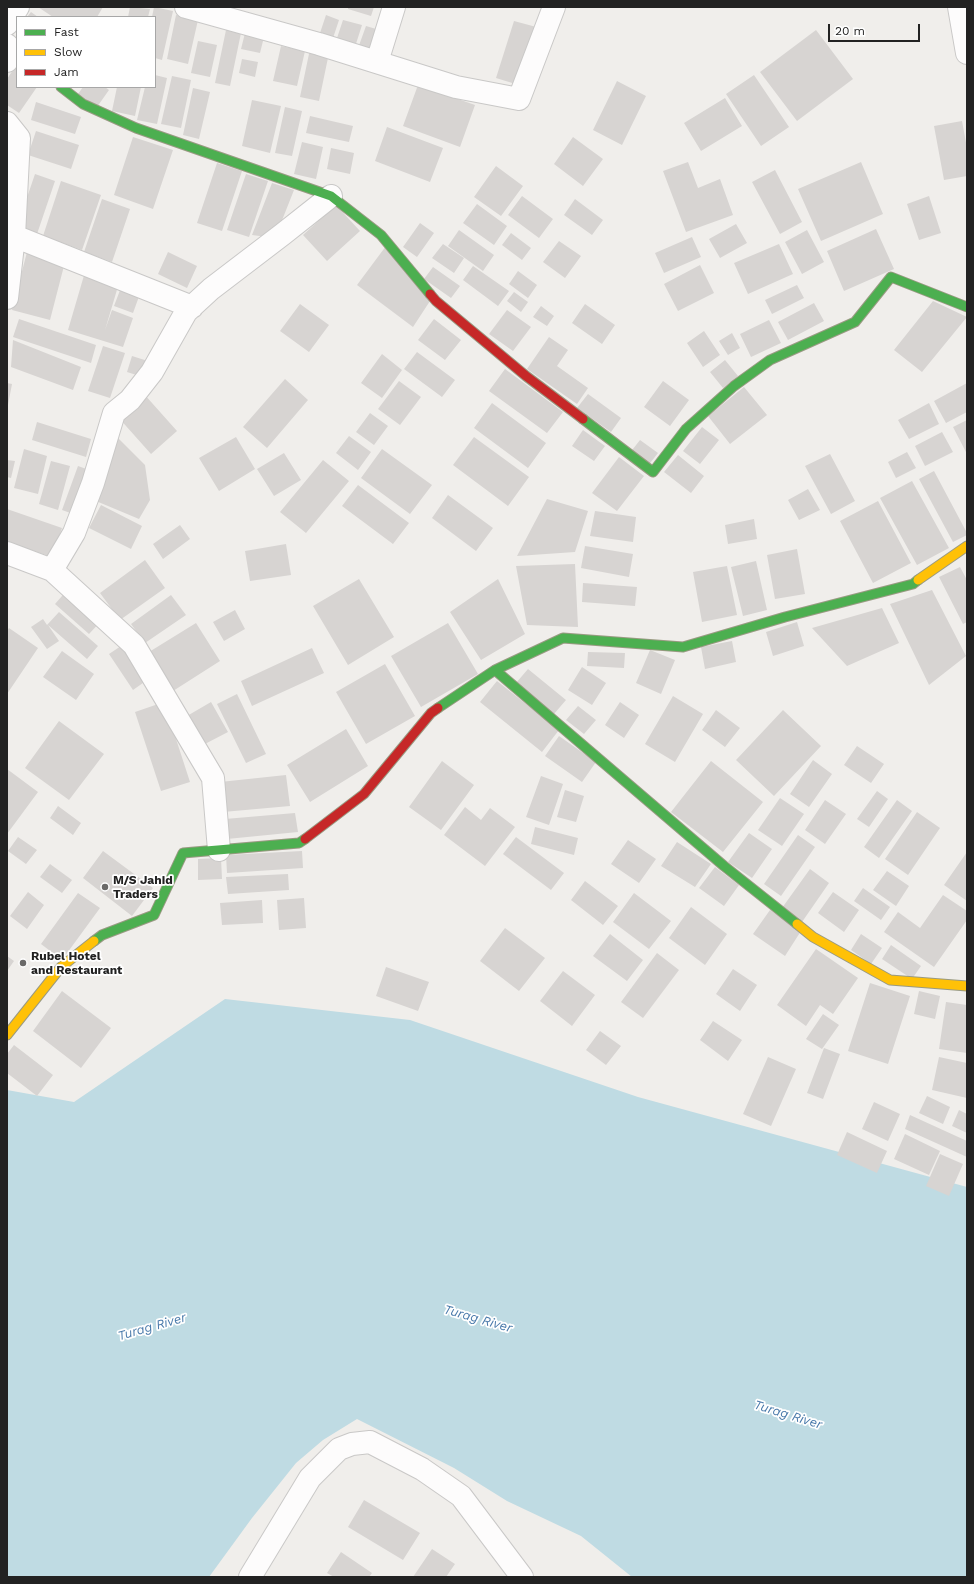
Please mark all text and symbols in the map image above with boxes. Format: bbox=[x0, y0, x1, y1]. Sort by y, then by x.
legend bbox=[16, 16, 156, 88]
scale bar bbox=[830, 16, 922, 42]
text: 20 m bbox=[835, 24, 865, 38]
text: Fast bbox=[54, 25, 79, 39]
text: Slow bbox=[54, 45, 82, 59]
text: Jam bbox=[54, 65, 79, 79]
place label: M/S Jahid Traders bbox=[113, 873, 173, 901]
marker: M/S Jahid Traders bbox=[100, 882, 110, 892]
place label: Rubel Hotel and Restaurant bbox=[31, 949, 122, 977]
marker: Rubel Hotel and Restaurant bbox=[18, 958, 28, 968]
water label: Turag River bbox=[442, 1302, 514, 1336]
water label: Turag River bbox=[116, 1310, 188, 1344]
water label: Turag River bbox=[752, 1397, 824, 1433]

